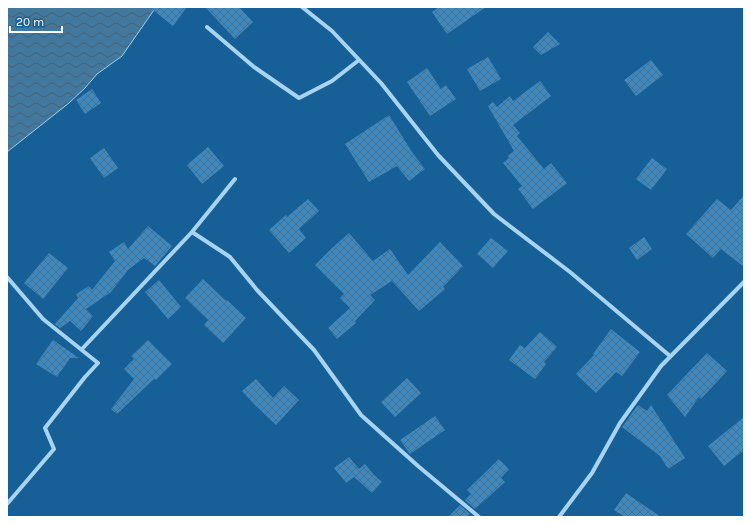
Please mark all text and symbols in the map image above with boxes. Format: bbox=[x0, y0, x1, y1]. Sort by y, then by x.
scale bar bbox=[10, 8, 62, 34]
text: 20 m bbox=[16, 15, 44, 29]

